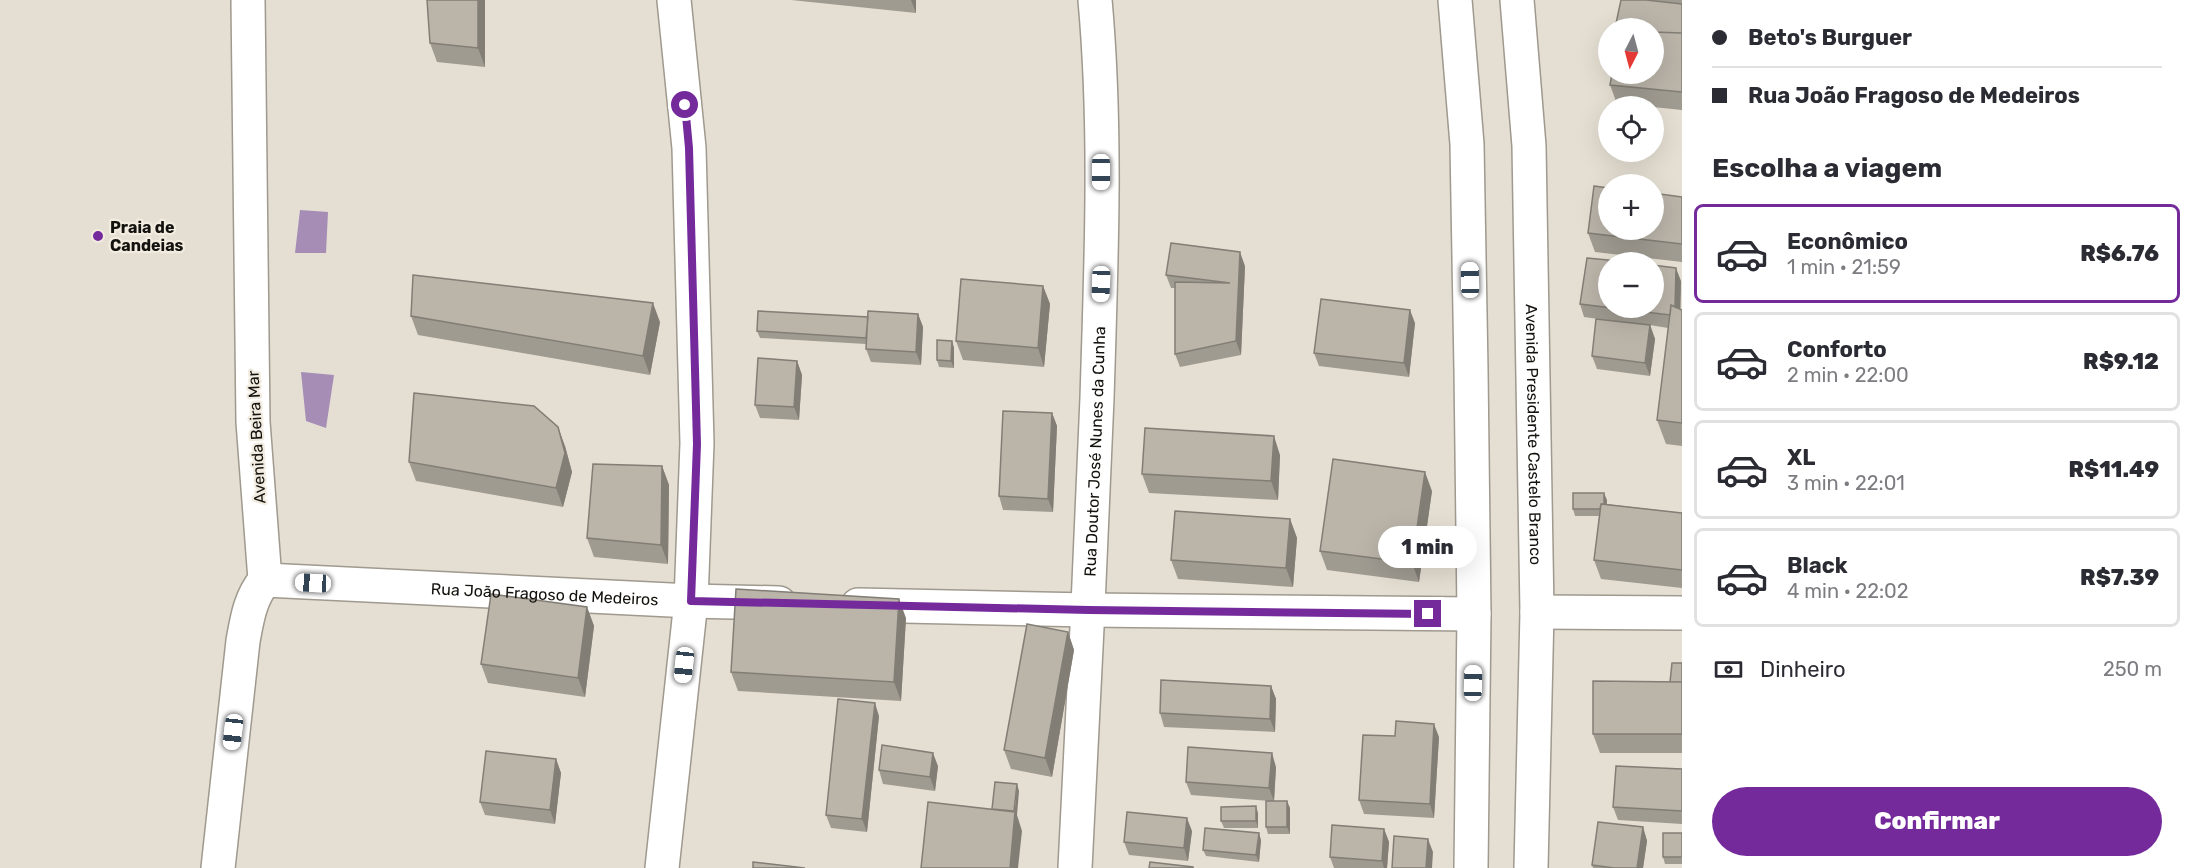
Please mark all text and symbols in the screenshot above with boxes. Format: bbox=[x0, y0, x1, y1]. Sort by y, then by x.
north arrow bbox=[1598, 18, 1664, 84]
map controls bbox=[1598, 18, 1664, 318]
text: Beto's Burguer bbox=[1748, 24, 1912, 51]
text: Rua João Fragoso de Medeiros bbox=[1748, 82, 2080, 109]
route start bbox=[671, 91, 698, 118]
button: locate bbox=[1598, 96, 1664, 162]
text: Escolha a viagem bbox=[1712, 152, 1942, 184]
car bbox=[1092, 154, 1110, 190]
button: + bbox=[1598, 174, 1664, 240]
place label: Praia de Candeias bbox=[110, 218, 184, 255]
icon: car bbox=[1715, 227, 1769, 281]
text: Econômico bbox=[1787, 228, 1908, 255]
marker: Praia de Candeias bbox=[91, 229, 105, 243]
text: R$6.76 bbox=[2080, 240, 2159, 267]
button: − bbox=[1598, 252, 1664, 318]
text: 1 min · 21:59 bbox=[1787, 255, 1901, 279]
car bbox=[1461, 262, 1479, 298]
car bbox=[1091, 266, 1111, 302]
street label: Avenida Presidente Castelo Branco bbox=[1522, 304, 1545, 565]
street label: Rua Doutor José Nunes da Cunha bbox=[1080, 326, 1109, 577]
icon: car bbox=[1715, 335, 1769, 389]
text: Conforto bbox=[1787, 336, 1887, 363]
text: R$9.12 bbox=[2083, 348, 2159, 375]
text: 2 min · 22:00 bbox=[1787, 363, 1909, 387]
street label: Avenida Beira Mar bbox=[244, 370, 269, 504]
icon: car bbox=[1715, 443, 1769, 497]
text: XL bbox=[1787, 444, 1815, 471]
text: R$11.49 bbox=[2069, 456, 2159, 483]
text: 3 min · 22:01 bbox=[1787, 471, 1905, 495]
callout: 1 min bbox=[1378, 527, 1478, 569]
text: 1 min bbox=[1401, 535, 1454, 559]
icon: car bbox=[1715, 551, 1769, 605]
text: Black bbox=[1787, 552, 1848, 579]
text: R$7.39 bbox=[2080, 564, 2159, 591]
car bbox=[295, 573, 331, 593]
street label: Rua João Fragoso de Medeiros bbox=[430, 579, 659, 609]
text: 4 min · 22:02 bbox=[1787, 579, 1909, 603]
route end bbox=[1414, 600, 1441, 627]
car bbox=[673, 646, 695, 684]
icon: cash bbox=[1712, 653, 1745, 686]
text: Dinheiro bbox=[1760, 656, 1846, 683]
text: 250 m bbox=[2103, 657, 2162, 681]
car bbox=[1464, 665, 1482, 701]
car bbox=[222, 713, 244, 751]
button: Confirmar bbox=[1712, 787, 2162, 856]

